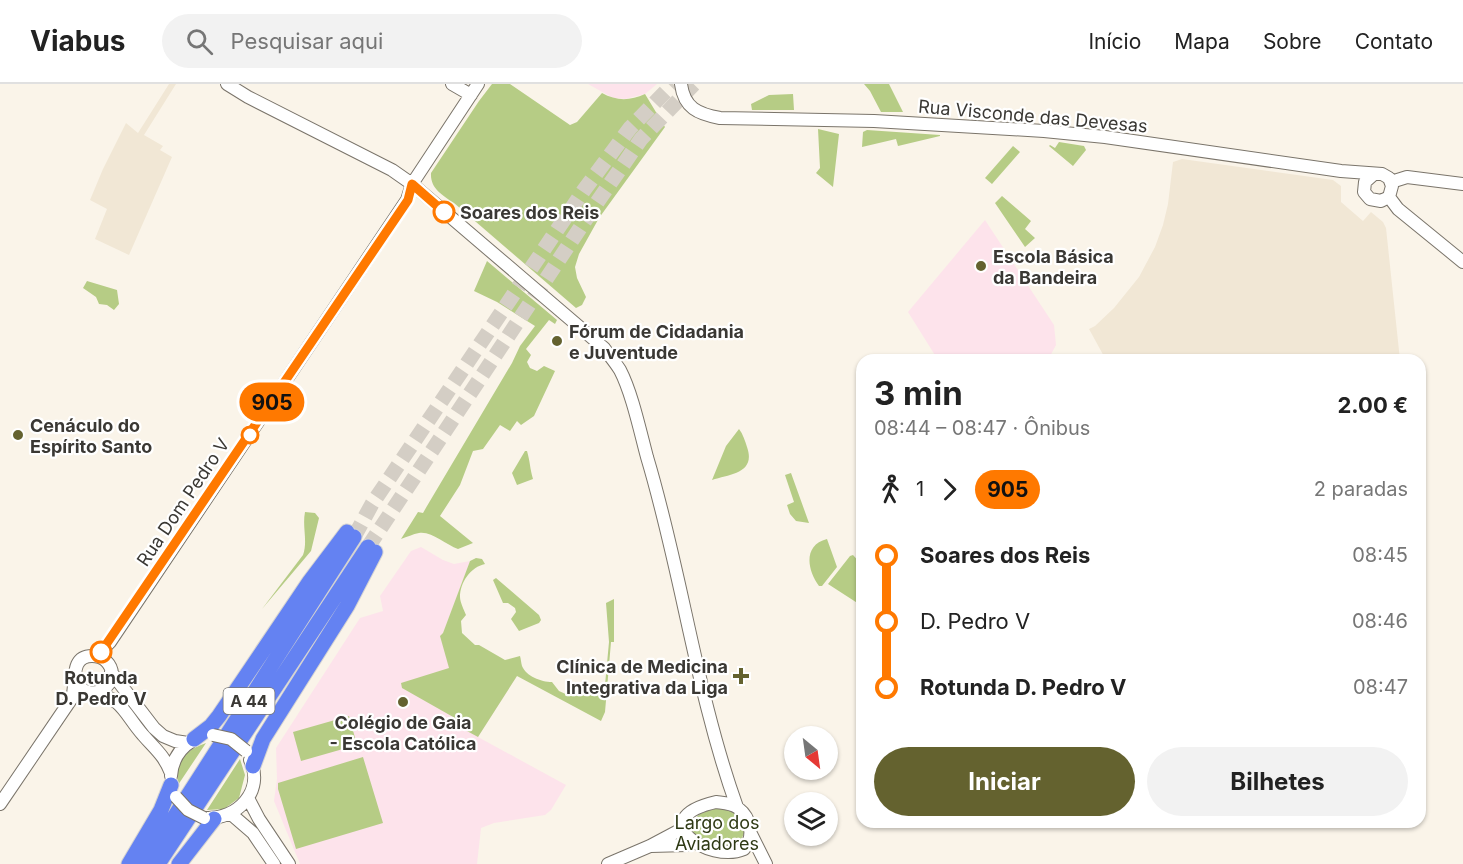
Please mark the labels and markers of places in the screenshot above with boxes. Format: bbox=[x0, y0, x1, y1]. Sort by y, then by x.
marker: Soares dos Reis bbox=[433, 201, 455, 223]
place label: Soares dos Reis bbox=[460, 202, 599, 223]
place label: Escola Básica da Bandeira bbox=[993, 246, 1114, 288]
marker: Escola Básica da Bandeira bbox=[974, 259, 988, 273]
place label: Fórum de Cidadania e Juventude bbox=[569, 321, 744, 363]
marker: Fórum de Cidadania e Juventude bbox=[550, 334, 564, 348]
place label: Cenáculo do Espírito Santo bbox=[30, 415, 152, 457]
unlabelled marker bbox=[241, 426, 259, 444]
marker: Cenáculo do Espírito Santo bbox=[11, 428, 25, 442]
marker: Rotunda D. Pedro V bbox=[90, 641, 112, 663]
place label: Clínica de Medicina Integrativa da Liga bbox=[556, 656, 728, 698]
place label: Rotunda D. Pedro V bbox=[55, 667, 147, 709]
marker: Clínica de Medicina Integrativa da Liga bbox=[732, 667, 750, 685]
marker: Colégio de Gaia - Escola Católica bbox=[396, 695, 410, 709]
place label: Colégio de Gaia - Escola Católica bbox=[329, 712, 477, 754]

